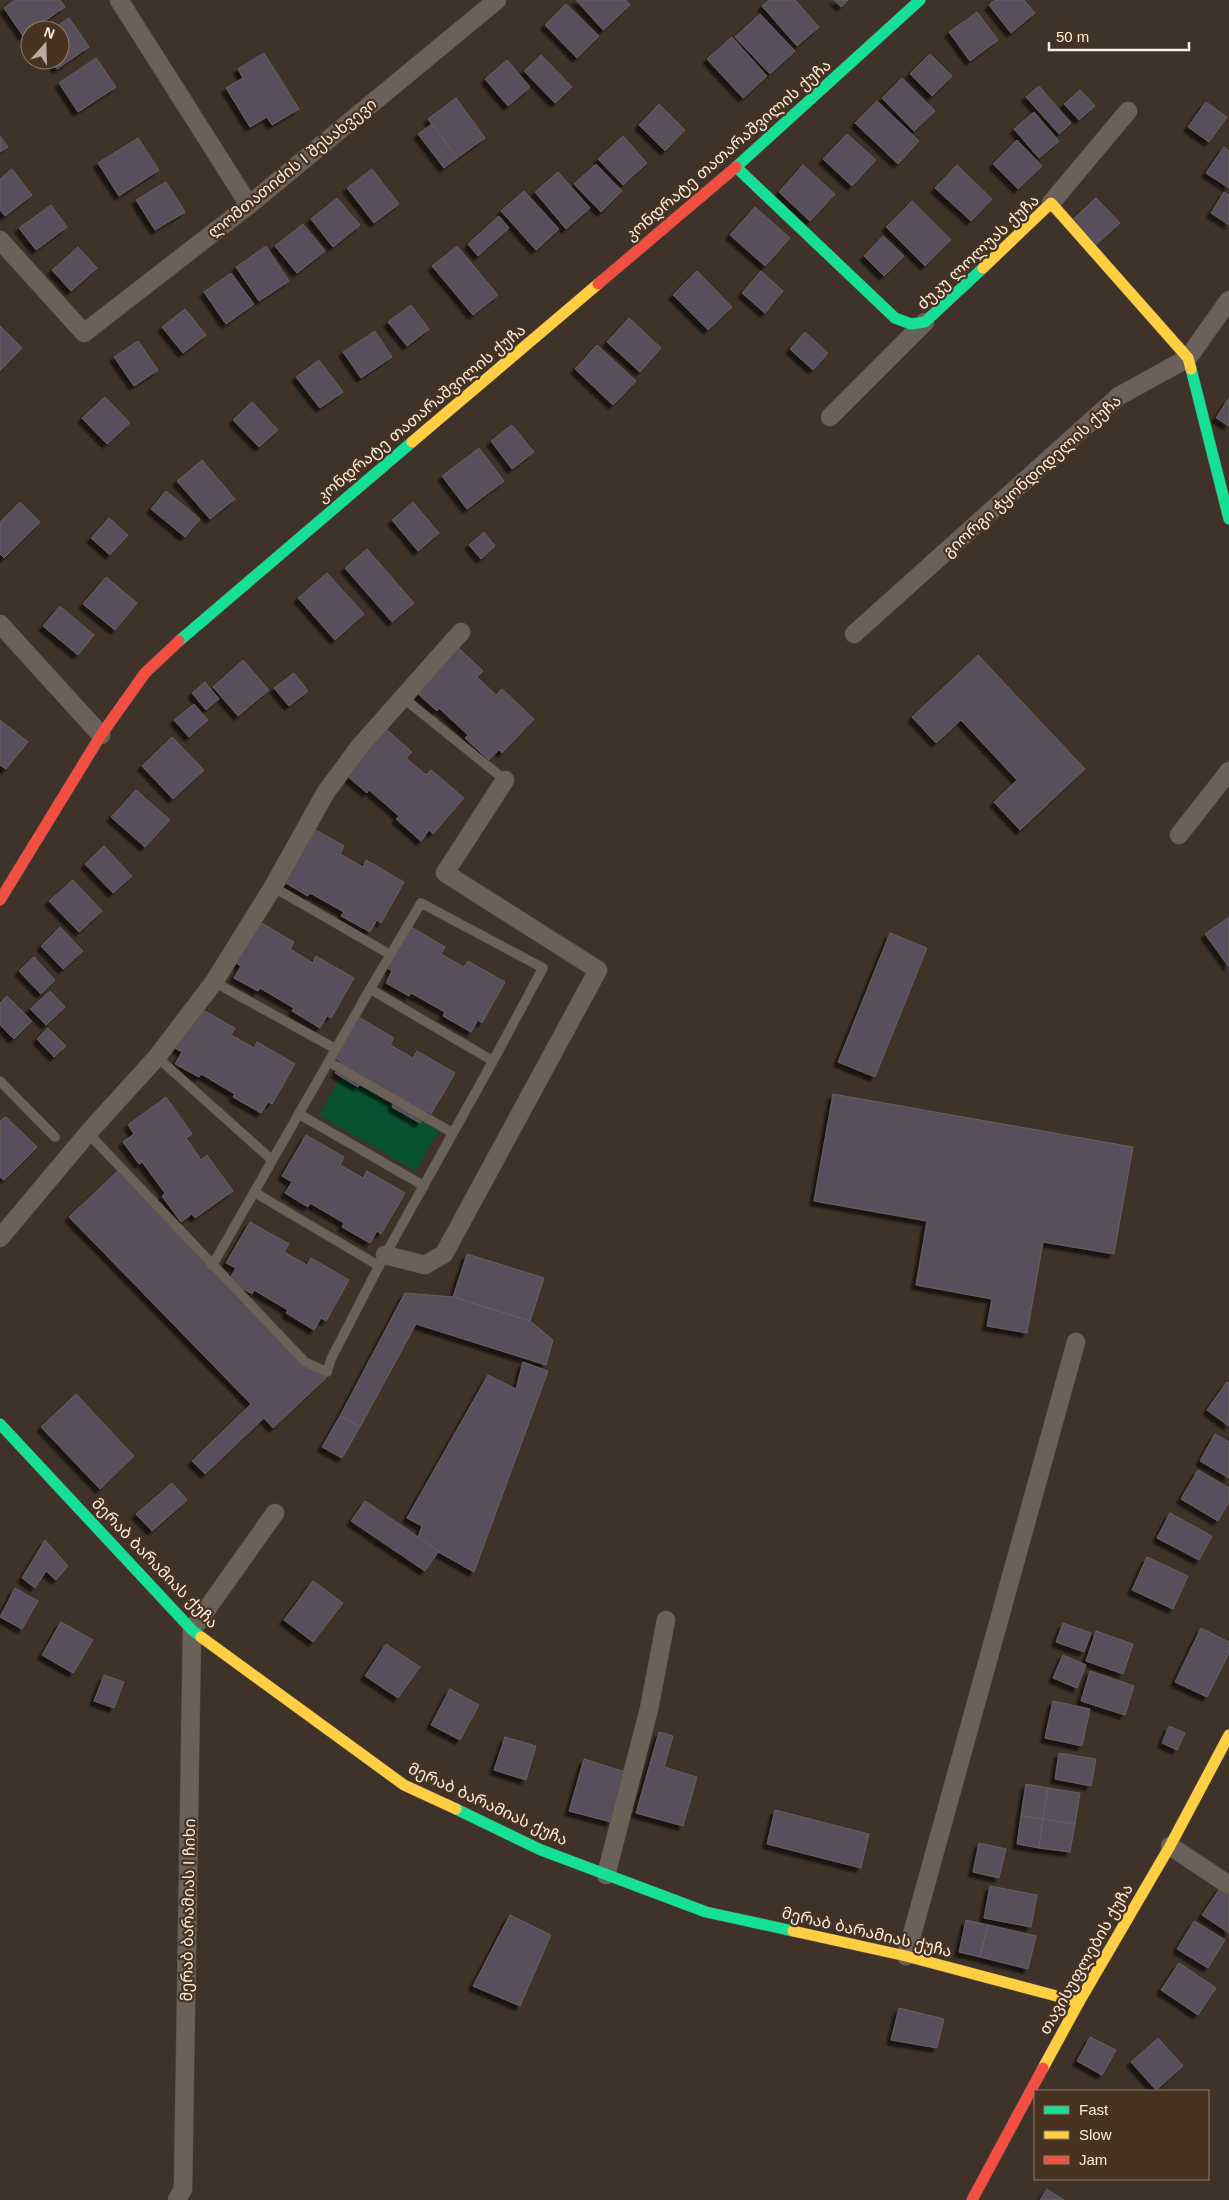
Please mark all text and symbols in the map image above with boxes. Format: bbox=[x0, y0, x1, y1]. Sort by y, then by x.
north arrow bbox=[20, 20, 70, 70]
scale bar bbox=[1049, 20, 1189, 52]
text: N bbox=[42, 24, 57, 42]
text: 50 m bbox=[1056, 28, 1089, 45]
street label: კონდრატე თათარაშვილის ქუჩა bbox=[622, 56, 836, 245]
street label: ლომთათიძის I შესახვევი bbox=[204, 95, 381, 243]
street label: ძუკუ ლოლუას ქუჩა bbox=[914, 191, 1044, 314]
street label: კონდრატე თათარაშვილის ქუჩა bbox=[313, 321, 530, 507]
street label: გიორგი ჭყონდიდელის ქუჩა bbox=[940, 392, 1126, 562]
street label: მერაბ ბარამიას ქუჩა bbox=[88, 1495, 221, 1632]
street label: მერაბ ბარამიას ქუჩა bbox=[405, 1760, 570, 1849]
street label: მერაბ ბარამიას I ჩიხი bbox=[178, 1818, 199, 2002]
street label: თავისუფლების ქუჩა bbox=[1036, 1881, 1138, 2038]
street label: მერაბ ბარამიას ქუჩა bbox=[780, 1904, 954, 1961]
legend bbox=[1034, 2090, 1209, 2180]
text: Fast bbox=[1079, 2101, 1109, 2118]
text: Slow bbox=[1079, 2126, 1112, 2143]
text: Jam bbox=[1079, 2151, 1107, 2168]

